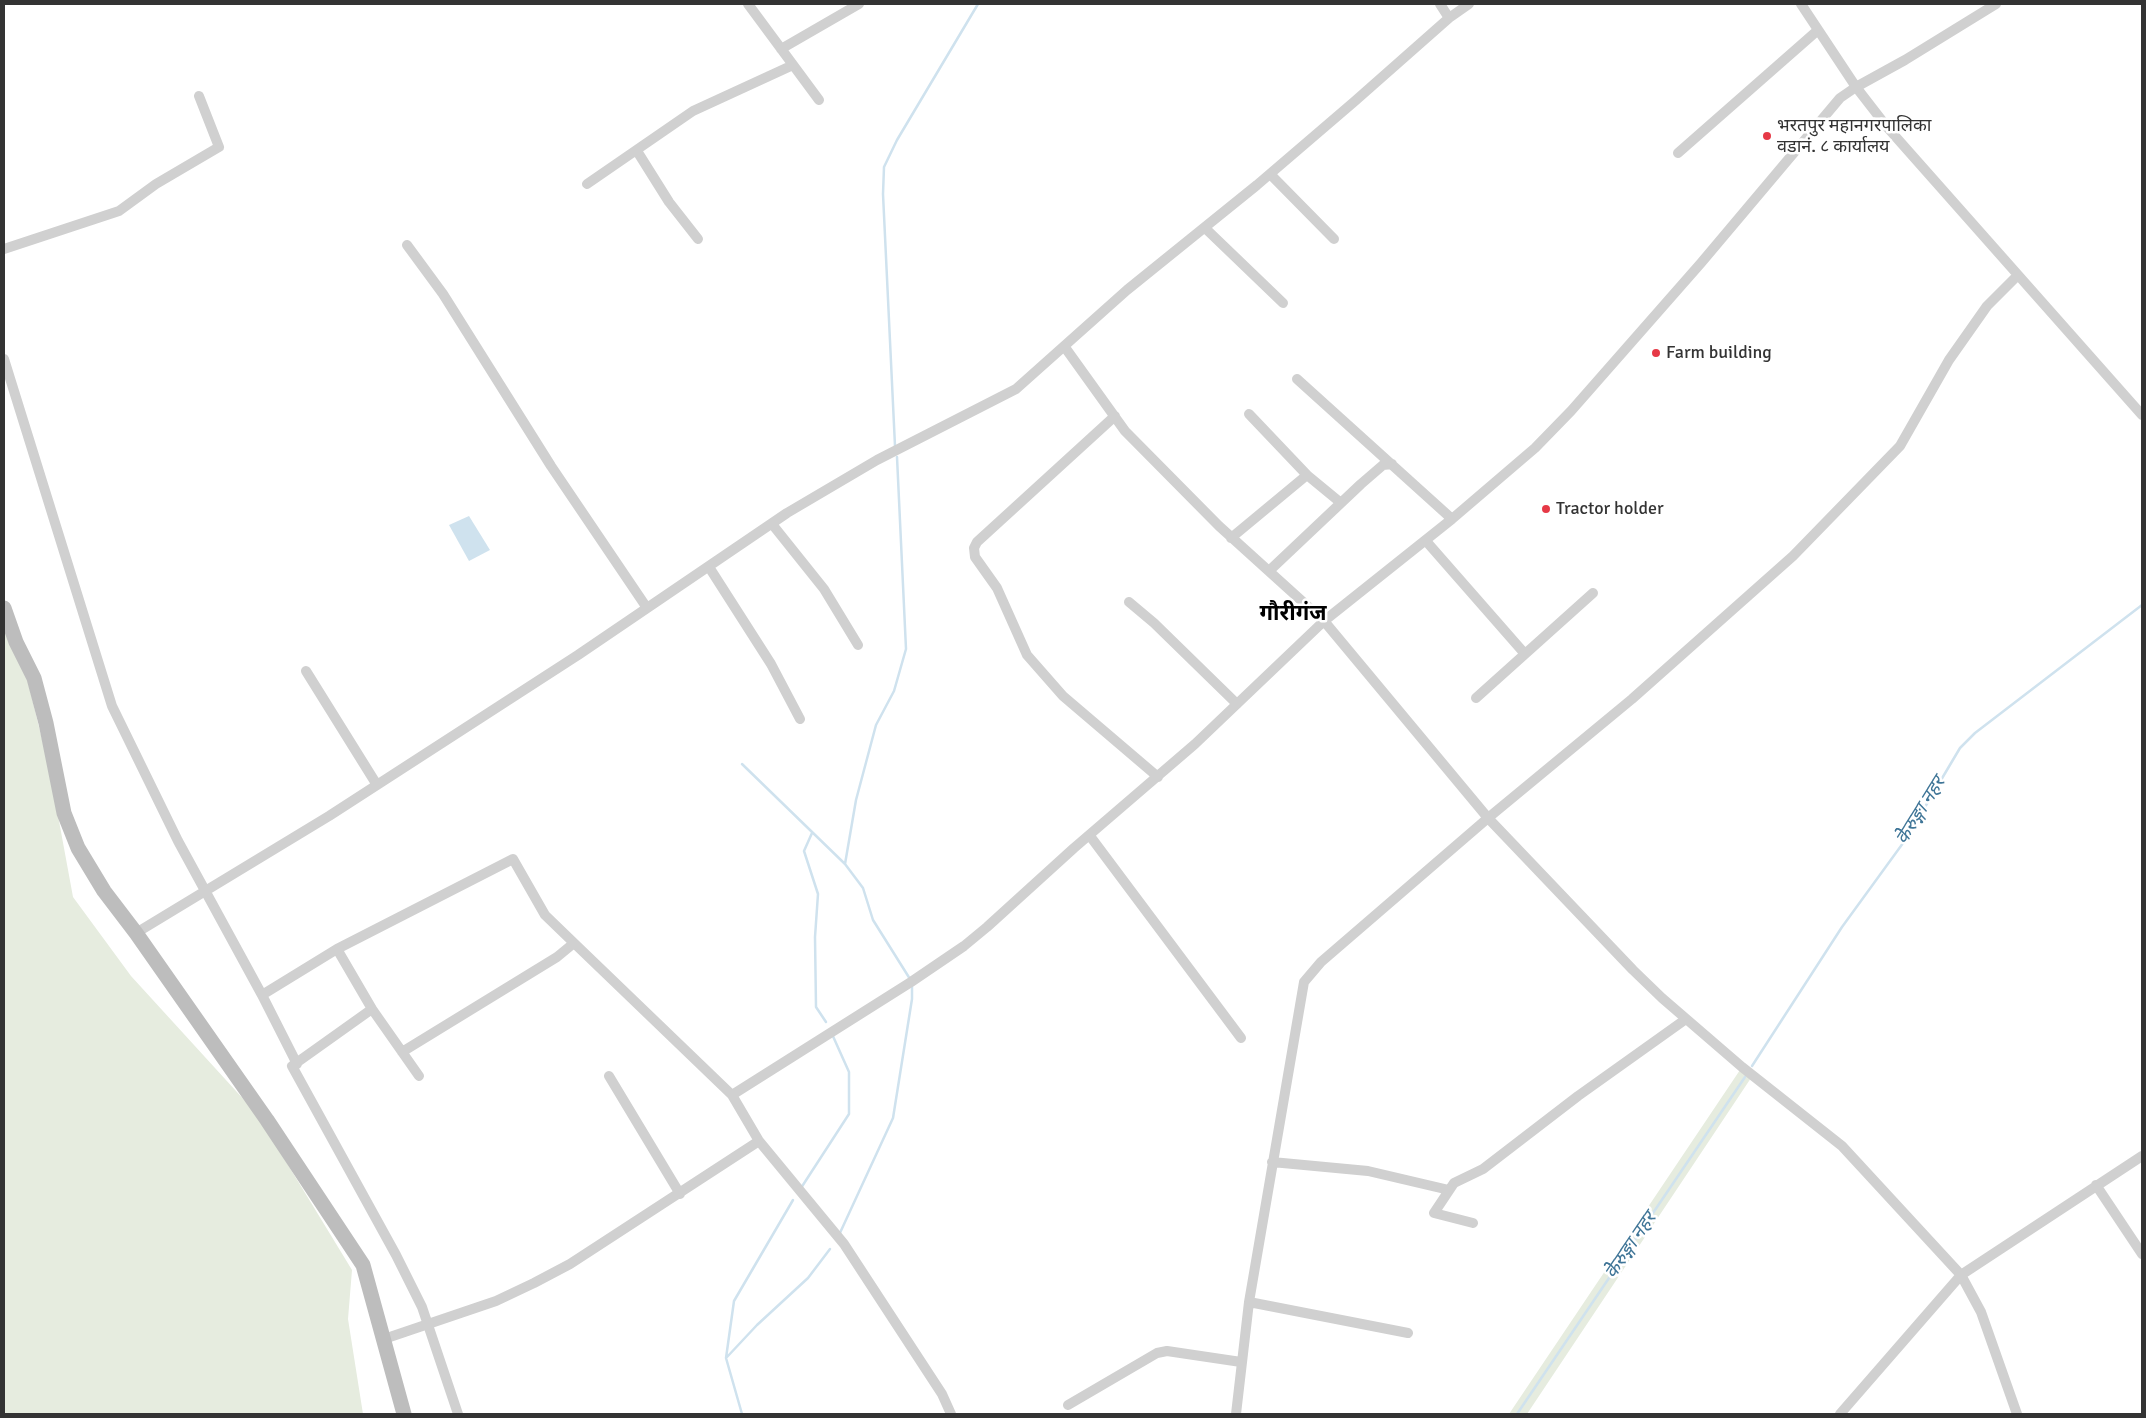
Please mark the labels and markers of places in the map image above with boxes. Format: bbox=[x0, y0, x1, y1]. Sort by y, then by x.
place label: भरतपुर महानगरपालिका वडानं. ८ कार्यालय bbox=[1777, 115, 1932, 158]
marker: भरतपुर महानगरपालिका वडानं. ८ कार्यालय bbox=[1761, 130, 1773, 142]
place label: Farm building bbox=[1666, 342, 1772, 364]
marker: Farm building bbox=[1650, 347, 1662, 359]
place label: Tractor holder bbox=[1556, 498, 1664, 520]
marker: Tractor holder bbox=[1540, 503, 1552, 515]

